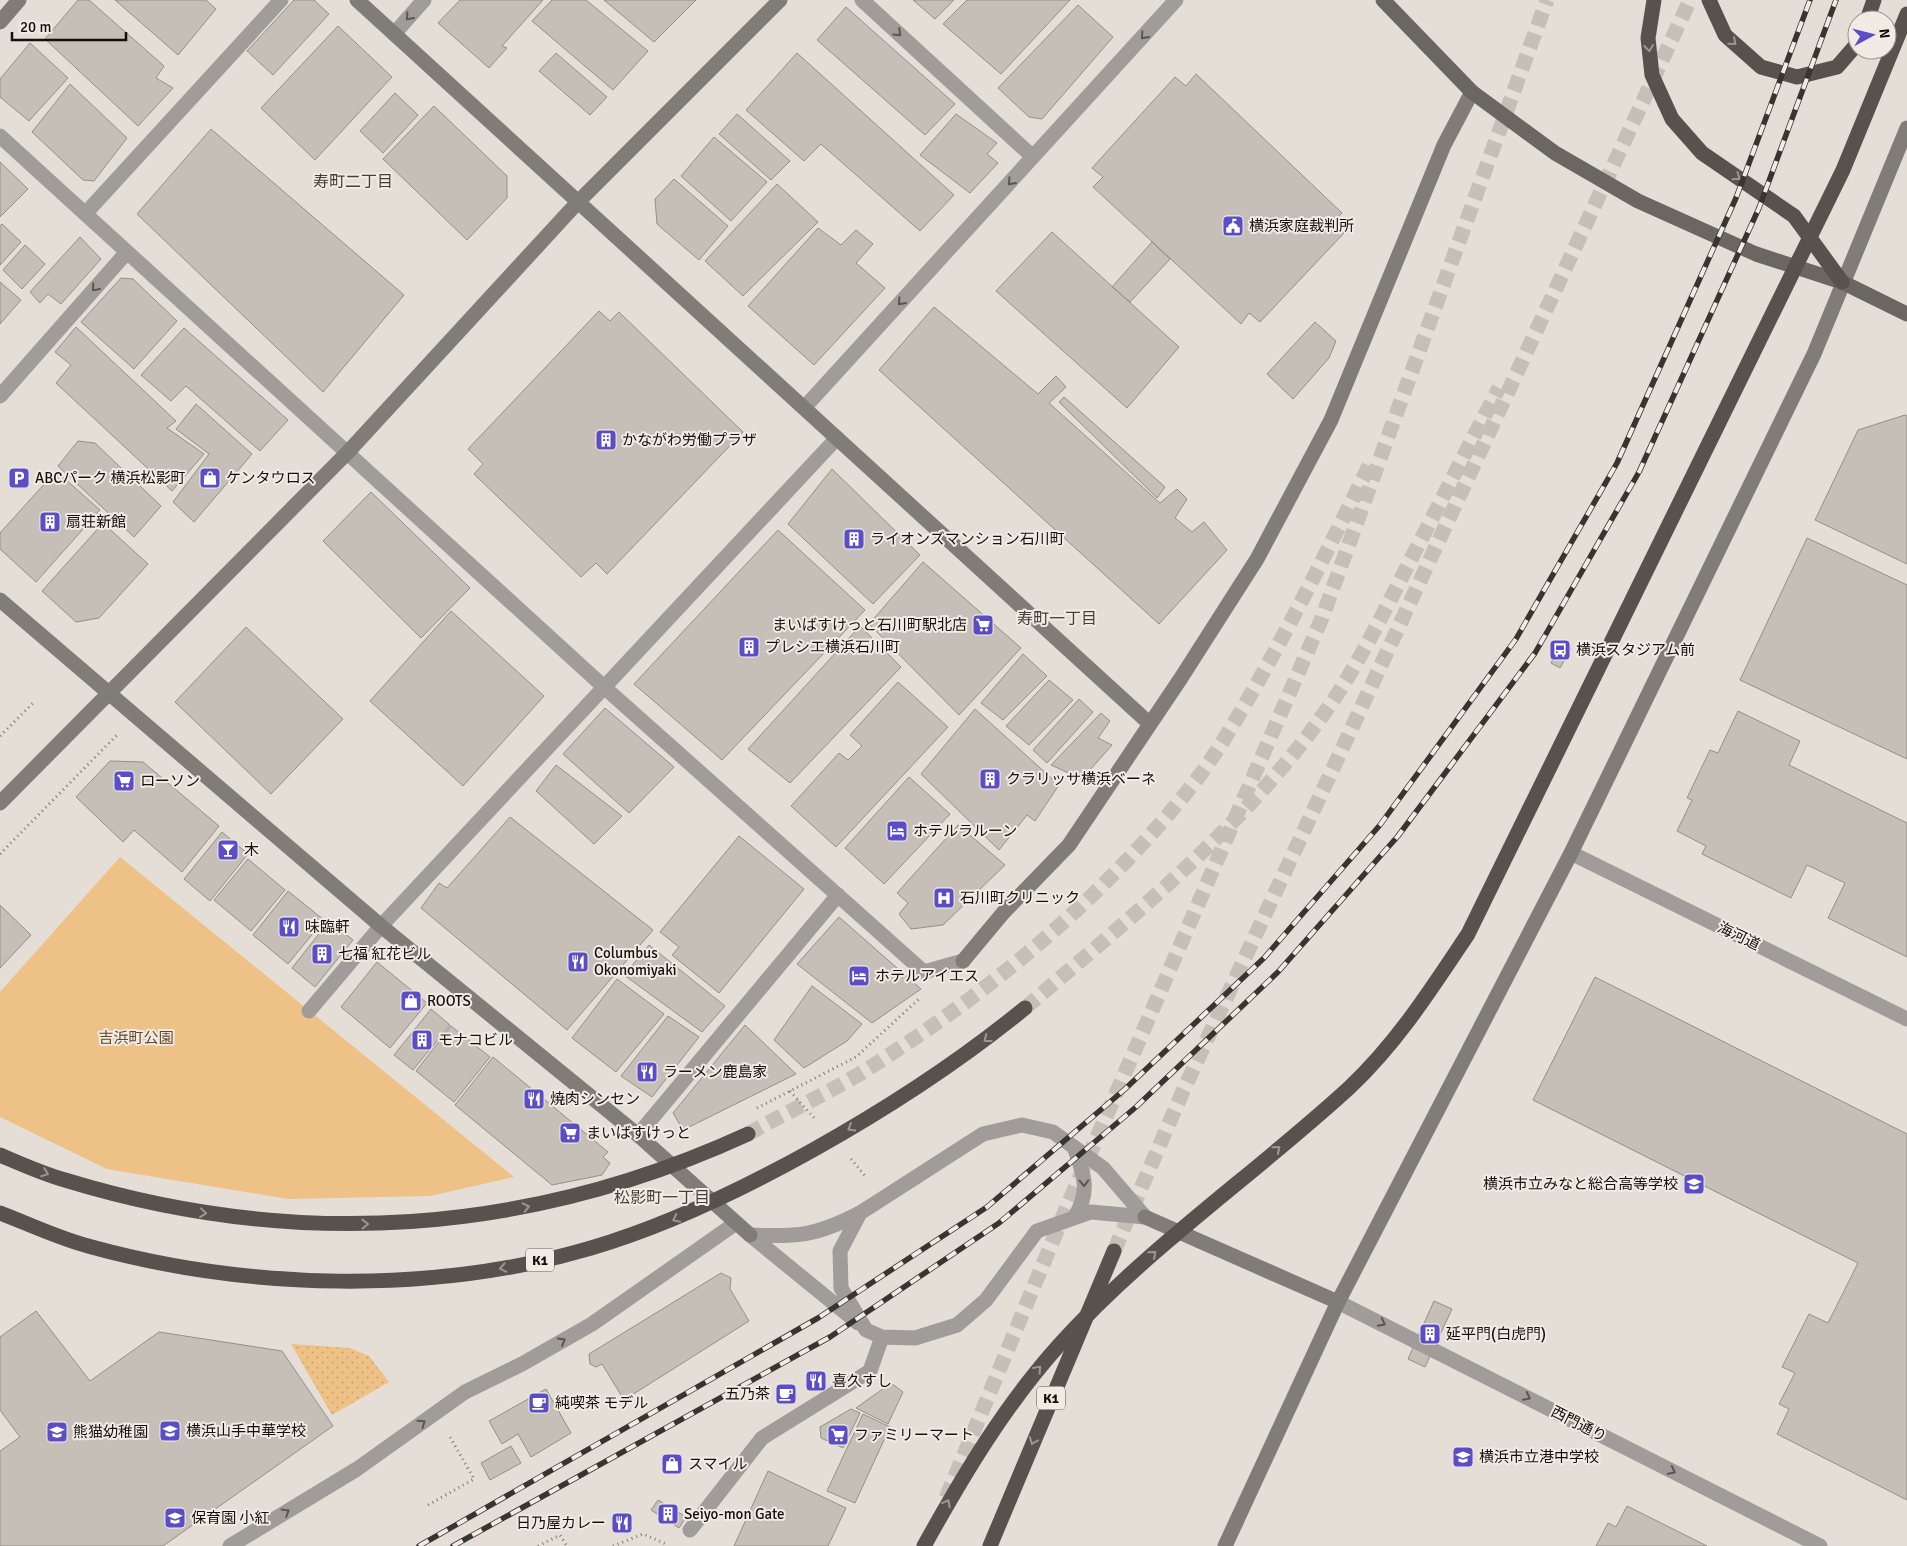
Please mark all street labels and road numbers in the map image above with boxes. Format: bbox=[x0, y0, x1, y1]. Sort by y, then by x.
street label: 海河道 bbox=[1715, 918, 1763, 954]
road number: K1 bbox=[526, 1248, 554, 1272]
road number: K1 bbox=[1037, 1386, 1065, 1410]
street label: 西門通り bbox=[1548, 1402, 1610, 1446]

